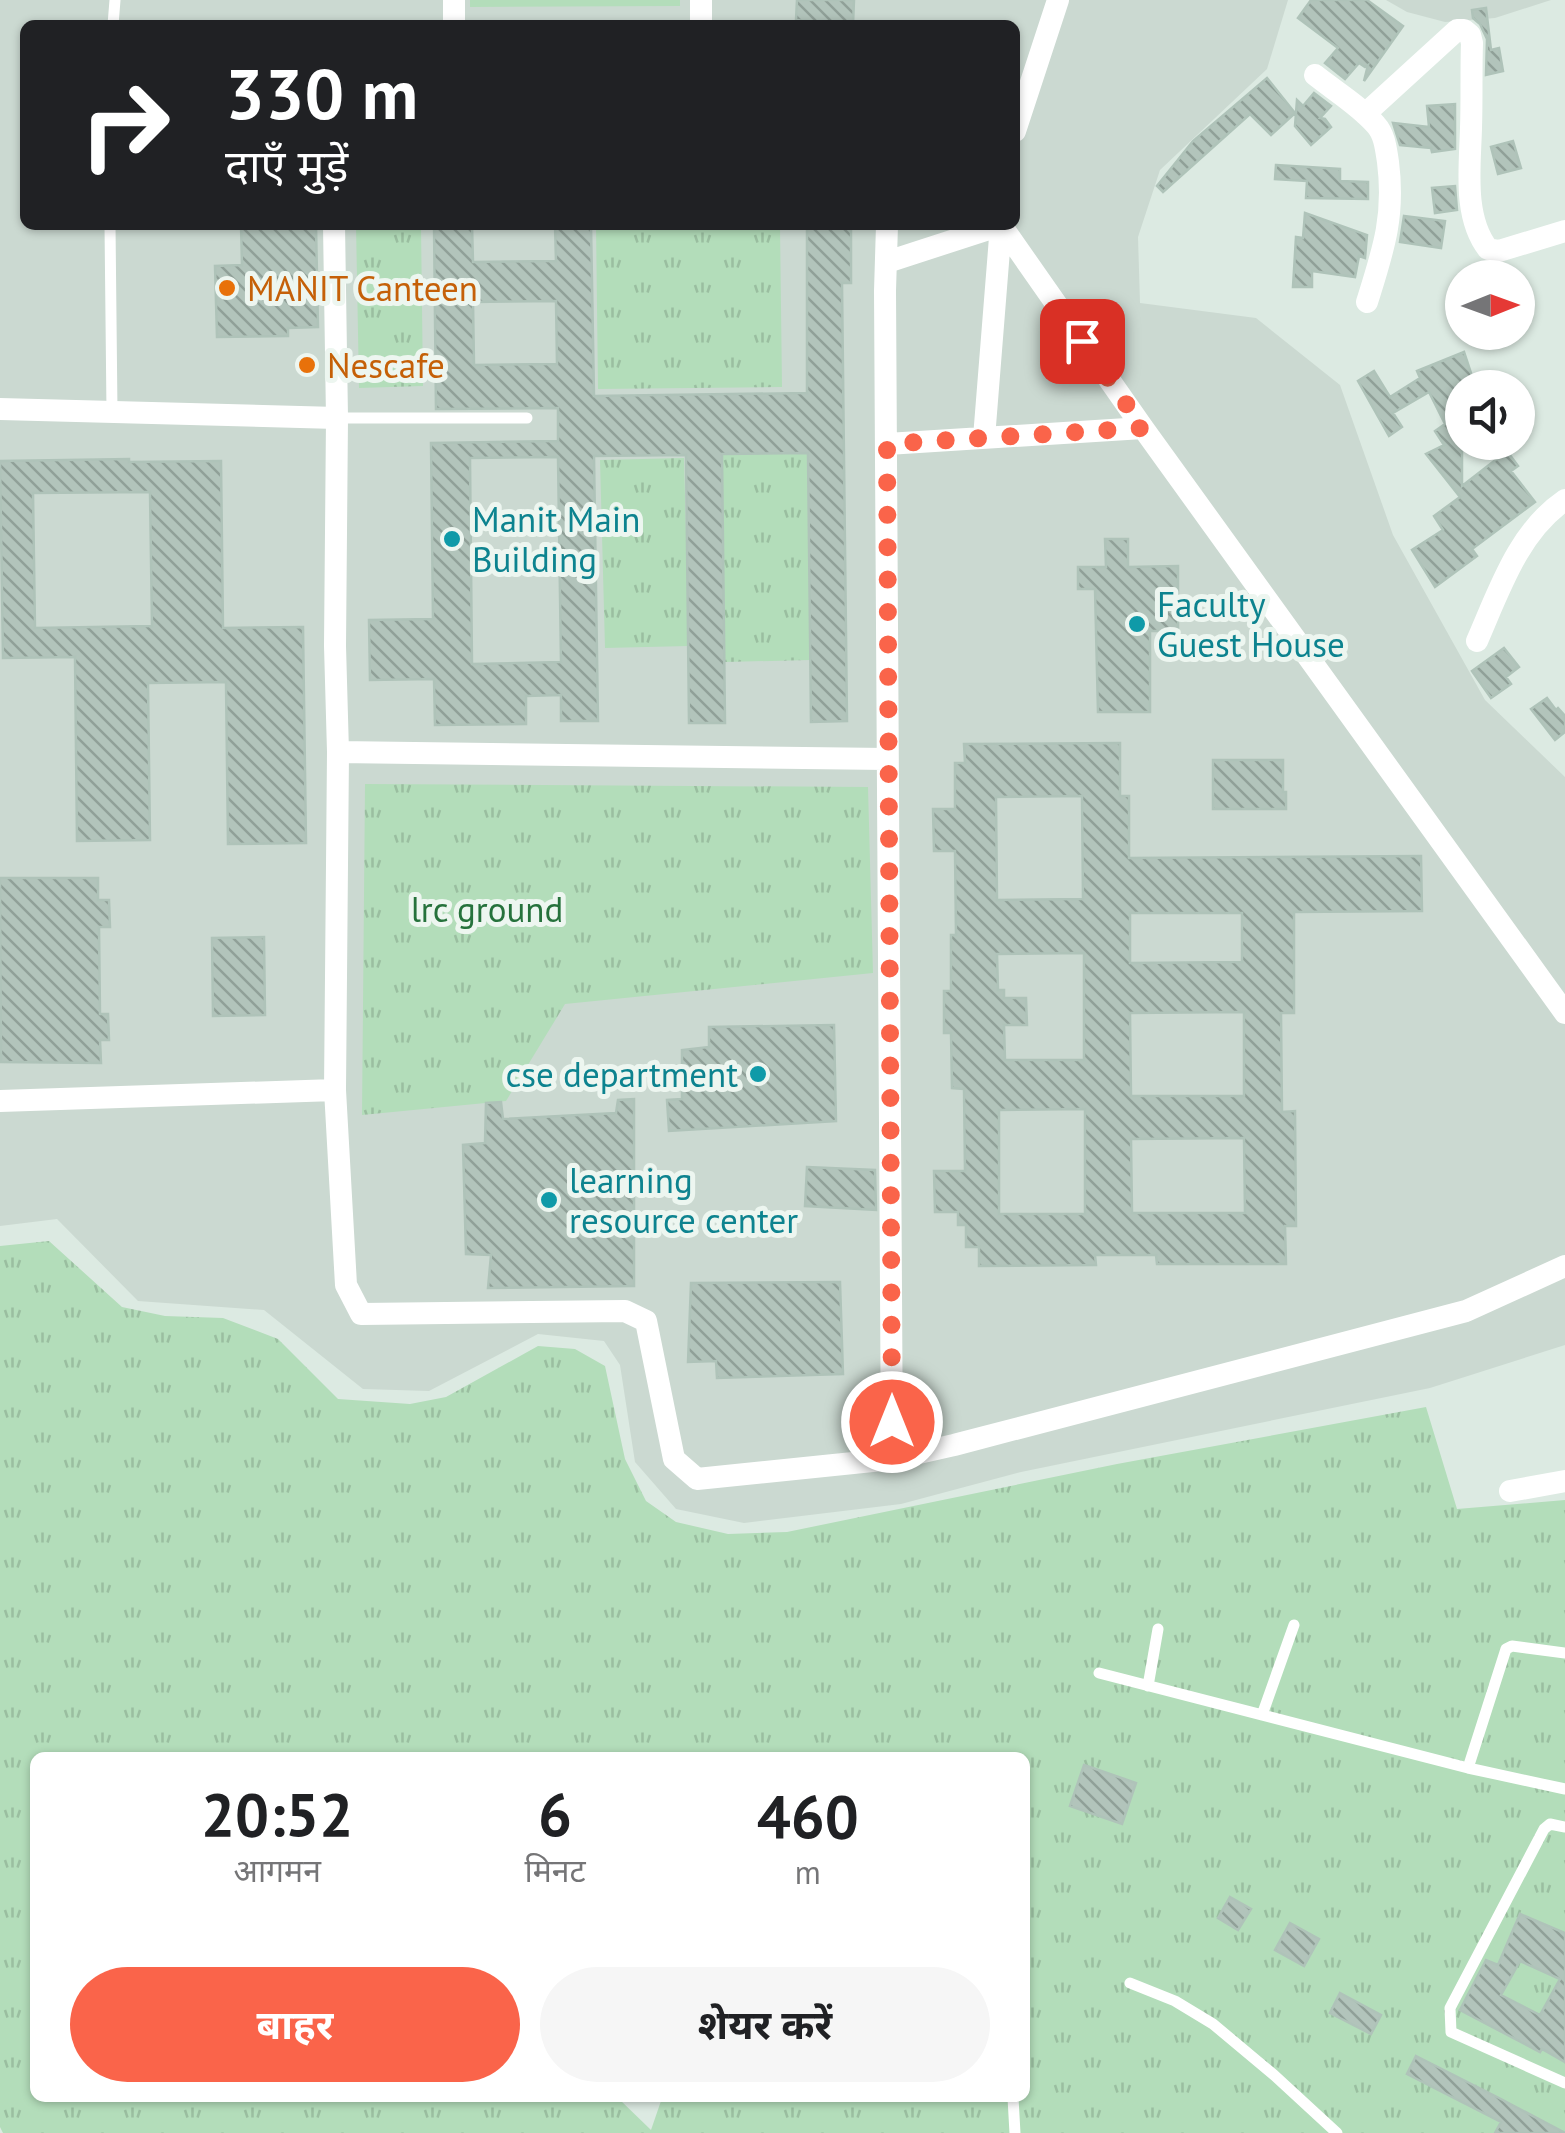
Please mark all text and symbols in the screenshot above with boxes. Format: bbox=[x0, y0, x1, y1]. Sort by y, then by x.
text: 330 m bbox=[225, 48, 418, 138]
icon: right bbox=[60, 60, 190, 190]
text: दाएँ मुड़ें bbox=[225, 136, 348, 194]
north arrow bbox=[1445, 260, 1535, 350]
map controls bbox=[1445, 260, 1535, 460]
place label: MANIT Canteen bbox=[247, 265, 478, 311]
marker: MANIT Canteen bbox=[216, 277, 238, 299]
pin bbox=[1040, 299, 1125, 384]
icon: arrive bbox=[1055, 314, 1110, 369]
place label: Nescafe bbox=[327, 342, 445, 388]
marker: Nescafe bbox=[296, 354, 318, 376]
button: sound bbox=[1445, 370, 1535, 460]
place label: Manit Main Building bbox=[472, 496, 640, 582]
marker: Manit Main Building bbox=[441, 528, 463, 550]
place label: Faculty Guest House bbox=[1157, 581, 1345, 667]
marker: Faculty Guest House bbox=[1126, 613, 1148, 635]
park label: lrc ground bbox=[411, 886, 563, 932]
place label: cse department bbox=[505, 1051, 738, 1097]
marker: cse department bbox=[747, 1063, 769, 1085]
place label: learning resource center bbox=[569, 1157, 798, 1243]
marker: learning resource center bbox=[538, 1189, 560, 1211]
position arrow bbox=[840, 1370, 944, 1474]
text: 20:52 bbox=[201, 1775, 353, 1853]
text: 6 bbox=[538, 1775, 572, 1853]
text: 460 bbox=[757, 1777, 859, 1855]
text: आगमन bbox=[233, 1849, 321, 1891]
text: मिनट bbox=[524, 1849, 586, 1891]
text: m bbox=[795, 1851, 821, 1893]
button: बाहर bbox=[70, 1967, 520, 2082]
button: शेयर करें bbox=[540, 1967, 990, 2082]

